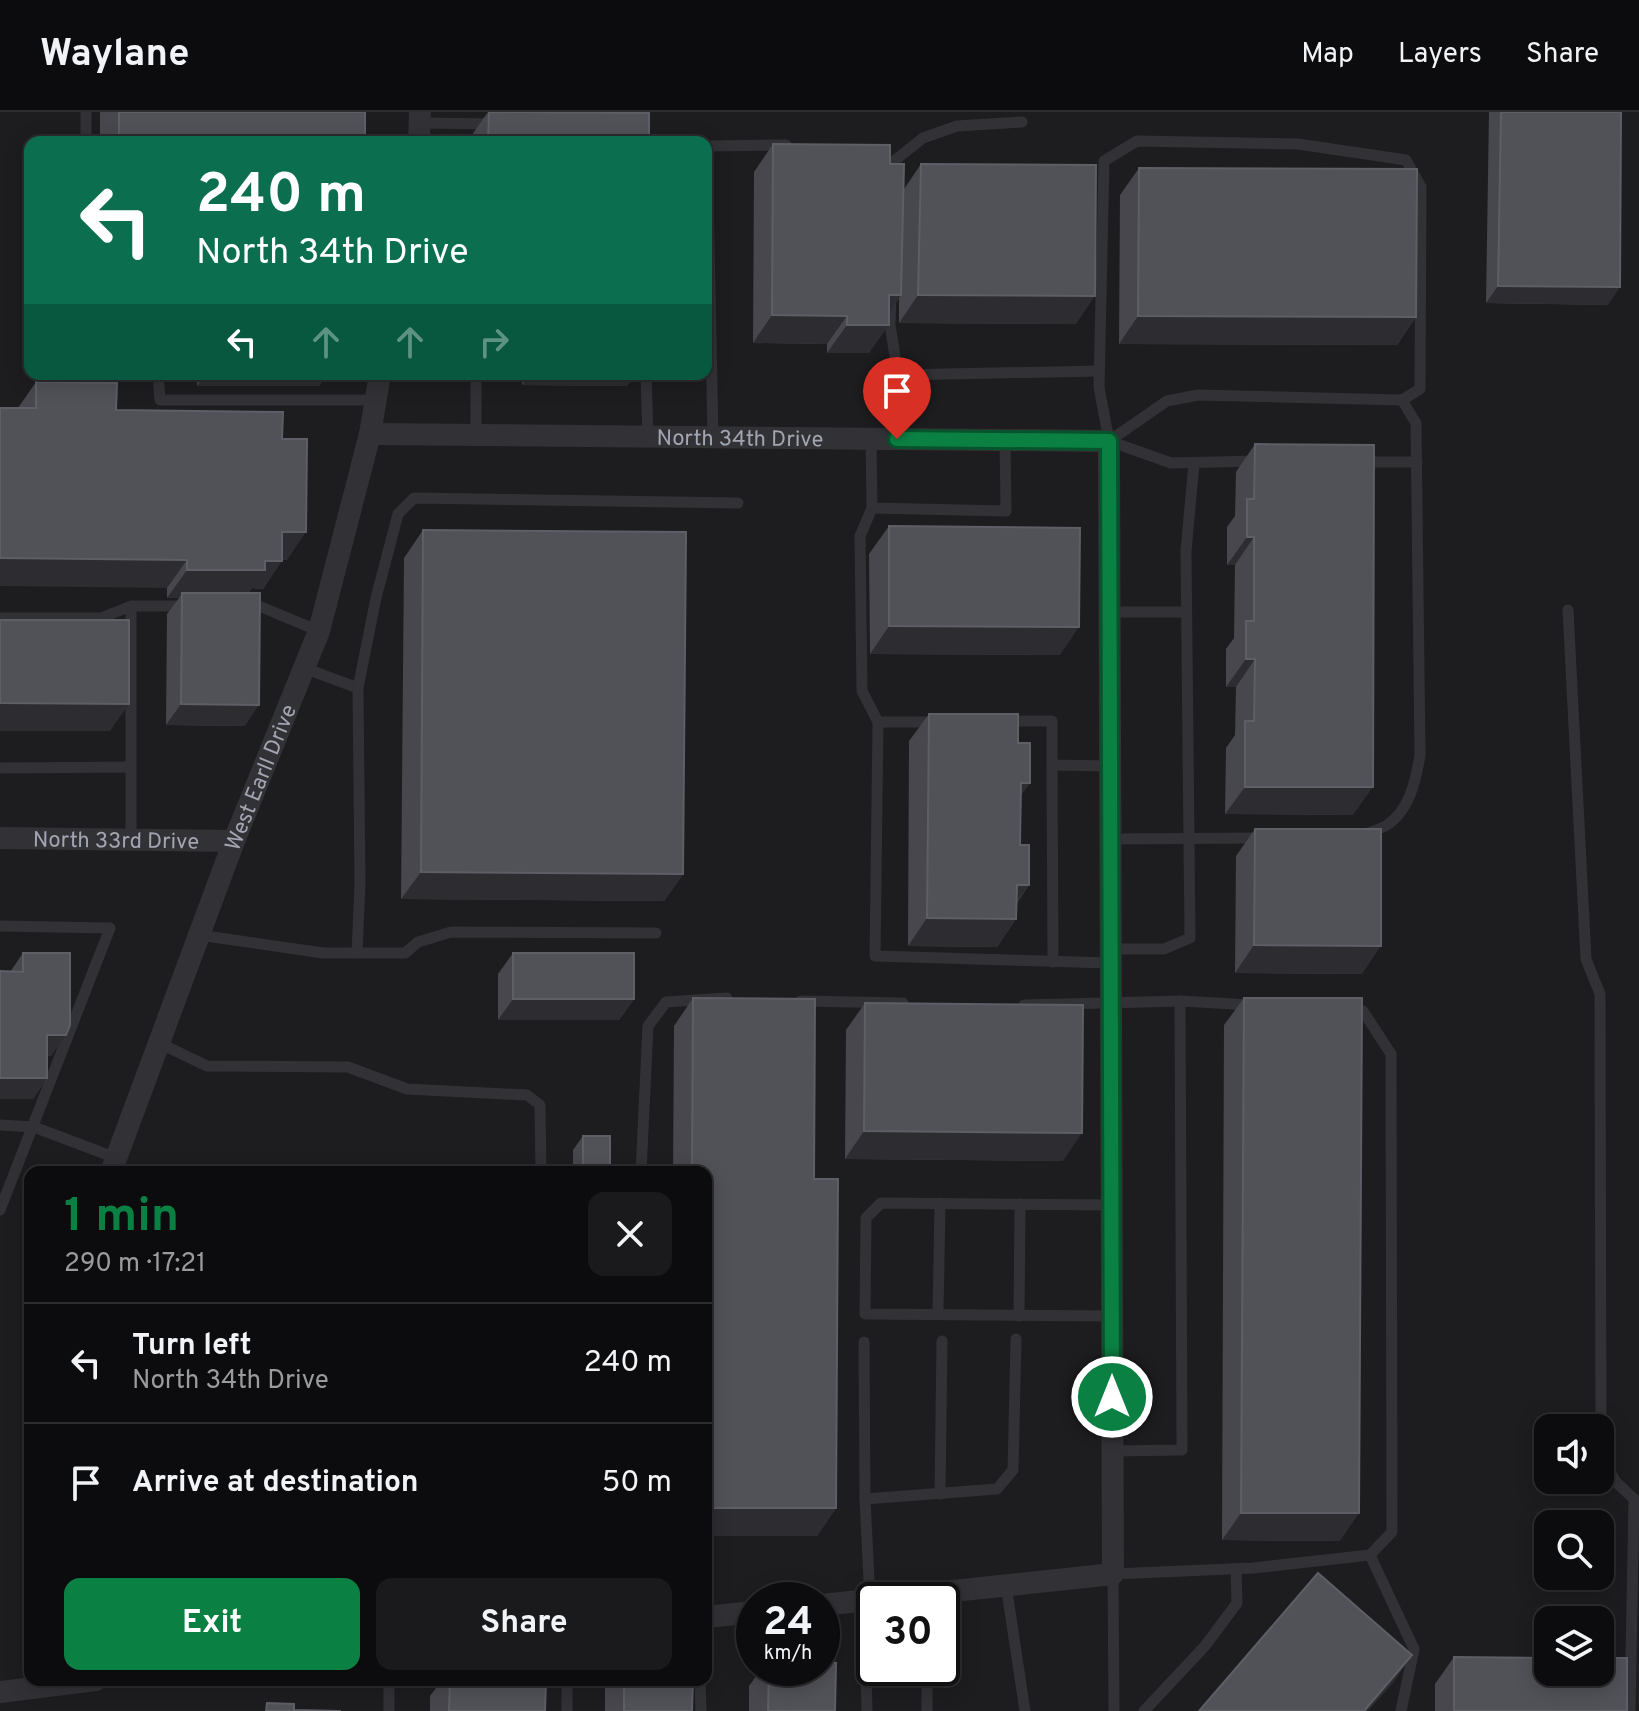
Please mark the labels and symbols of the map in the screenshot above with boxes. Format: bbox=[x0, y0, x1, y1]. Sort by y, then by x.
pin bbox=[863, 357, 931, 439]
street label: North 34th Drive bbox=[657, 426, 823, 454]
street label: West Earll Drive bbox=[220, 701, 304, 855]
street label: North 33rd Drive bbox=[33, 827, 199, 857]
position arrow bbox=[1070, 1355, 1154, 1439]
speed limit sign: 30 bbox=[856, 1582, 960, 1686]

